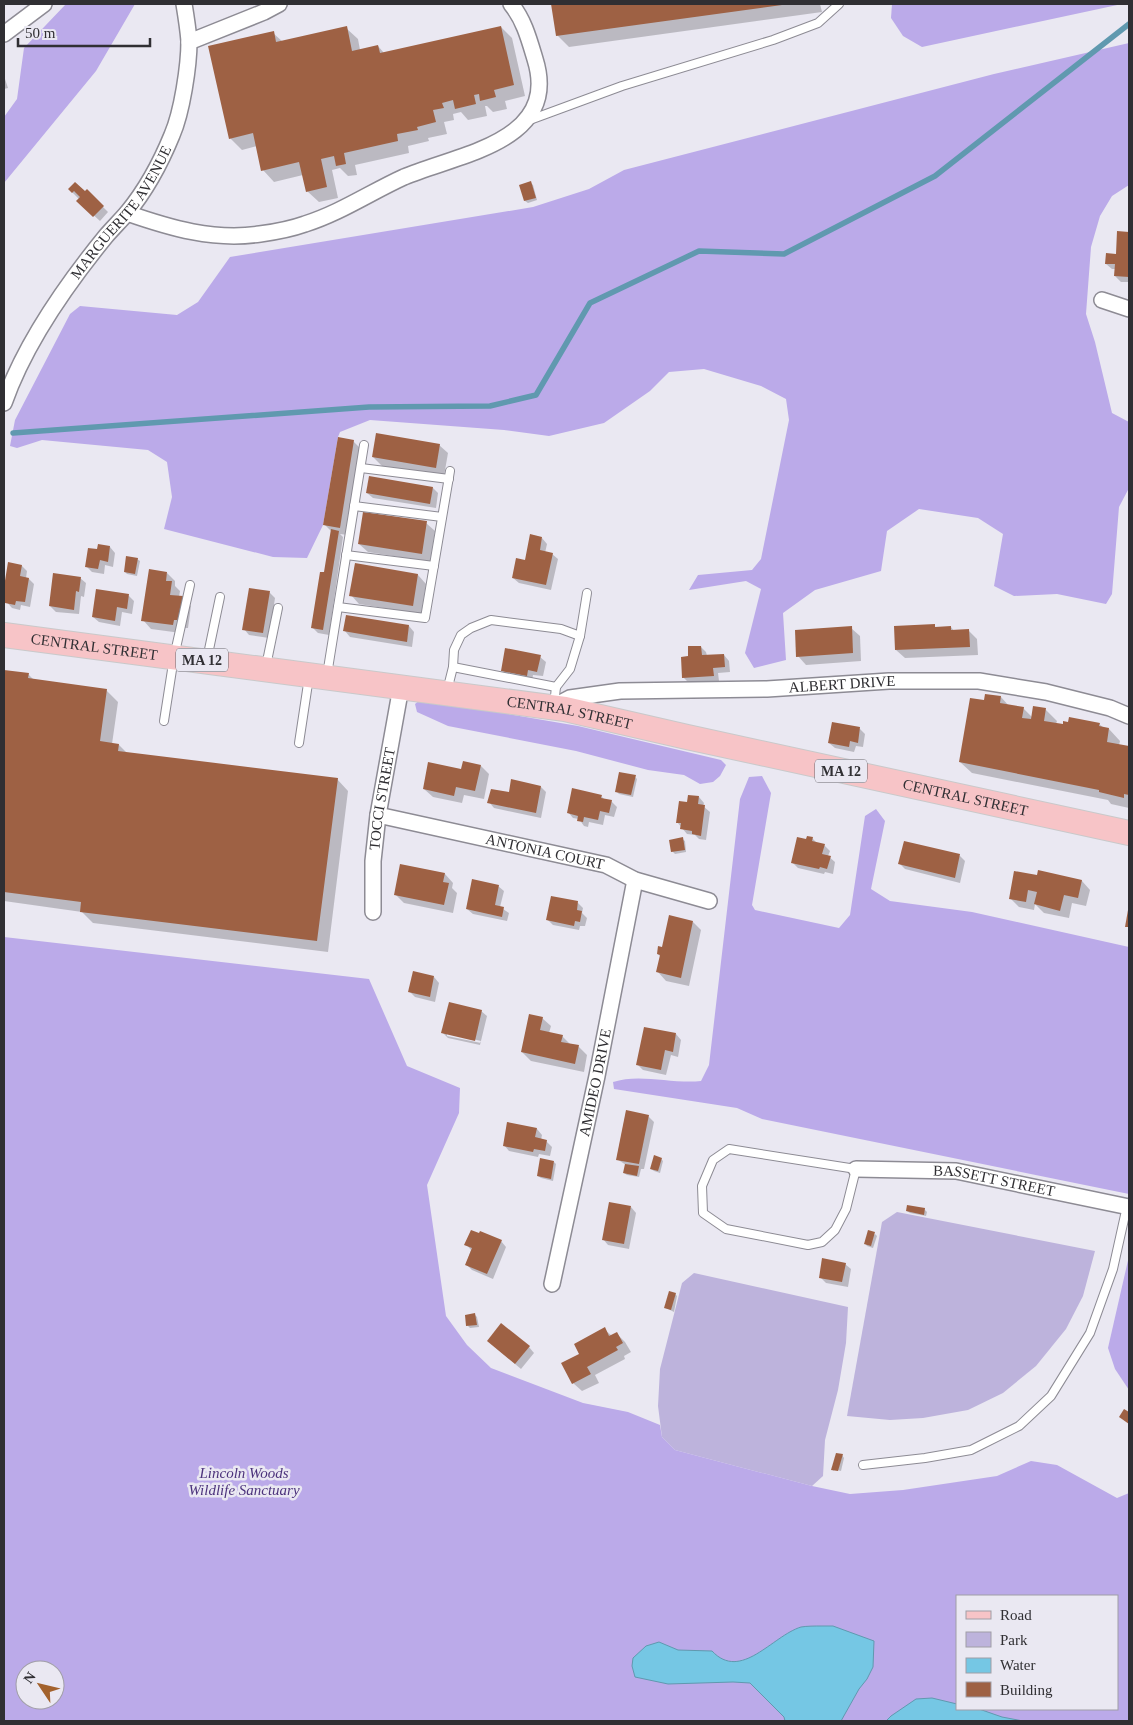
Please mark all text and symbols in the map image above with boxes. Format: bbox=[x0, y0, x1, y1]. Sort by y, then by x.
scale bar bbox=[18, 15, 150, 47]
text: 50 m bbox=[25, 25, 56, 41]
street label: MARGUERITE AVENUE bbox=[68, 143, 174, 282]
street label: CENTRAL STREET bbox=[30, 631, 158, 663]
road number: MA 12 bbox=[176, 648, 228, 672]
street label: ALBERT DRIVE bbox=[788, 673, 895, 696]
street label: CENTRAL STREET bbox=[506, 693, 634, 732]
street label: TOCCI STREET bbox=[366, 746, 398, 851]
road number: MA 12 bbox=[815, 759, 867, 782]
street label: CENTRAL STREET bbox=[901, 776, 1029, 819]
street label: ANTONIA COURT bbox=[484, 831, 606, 872]
street label: AMIDEO DRIVE bbox=[576, 1027, 614, 1138]
street label: BASSETT STREET bbox=[933, 1163, 1056, 1199]
park label: Lincoln Woods Wildlife Sanctuary bbox=[188, 1465, 300, 1498]
legend bbox=[956, 1595, 1118, 1710]
text: Road bbox=[1000, 1607, 1032, 1623]
text: Park bbox=[1000, 1632, 1028, 1648]
text: Water bbox=[1000, 1657, 1035, 1673]
north arrow bbox=[15, 1660, 65, 1710]
text: N bbox=[21, 1669, 39, 1686]
text: Building bbox=[1000, 1682, 1053, 1698]

